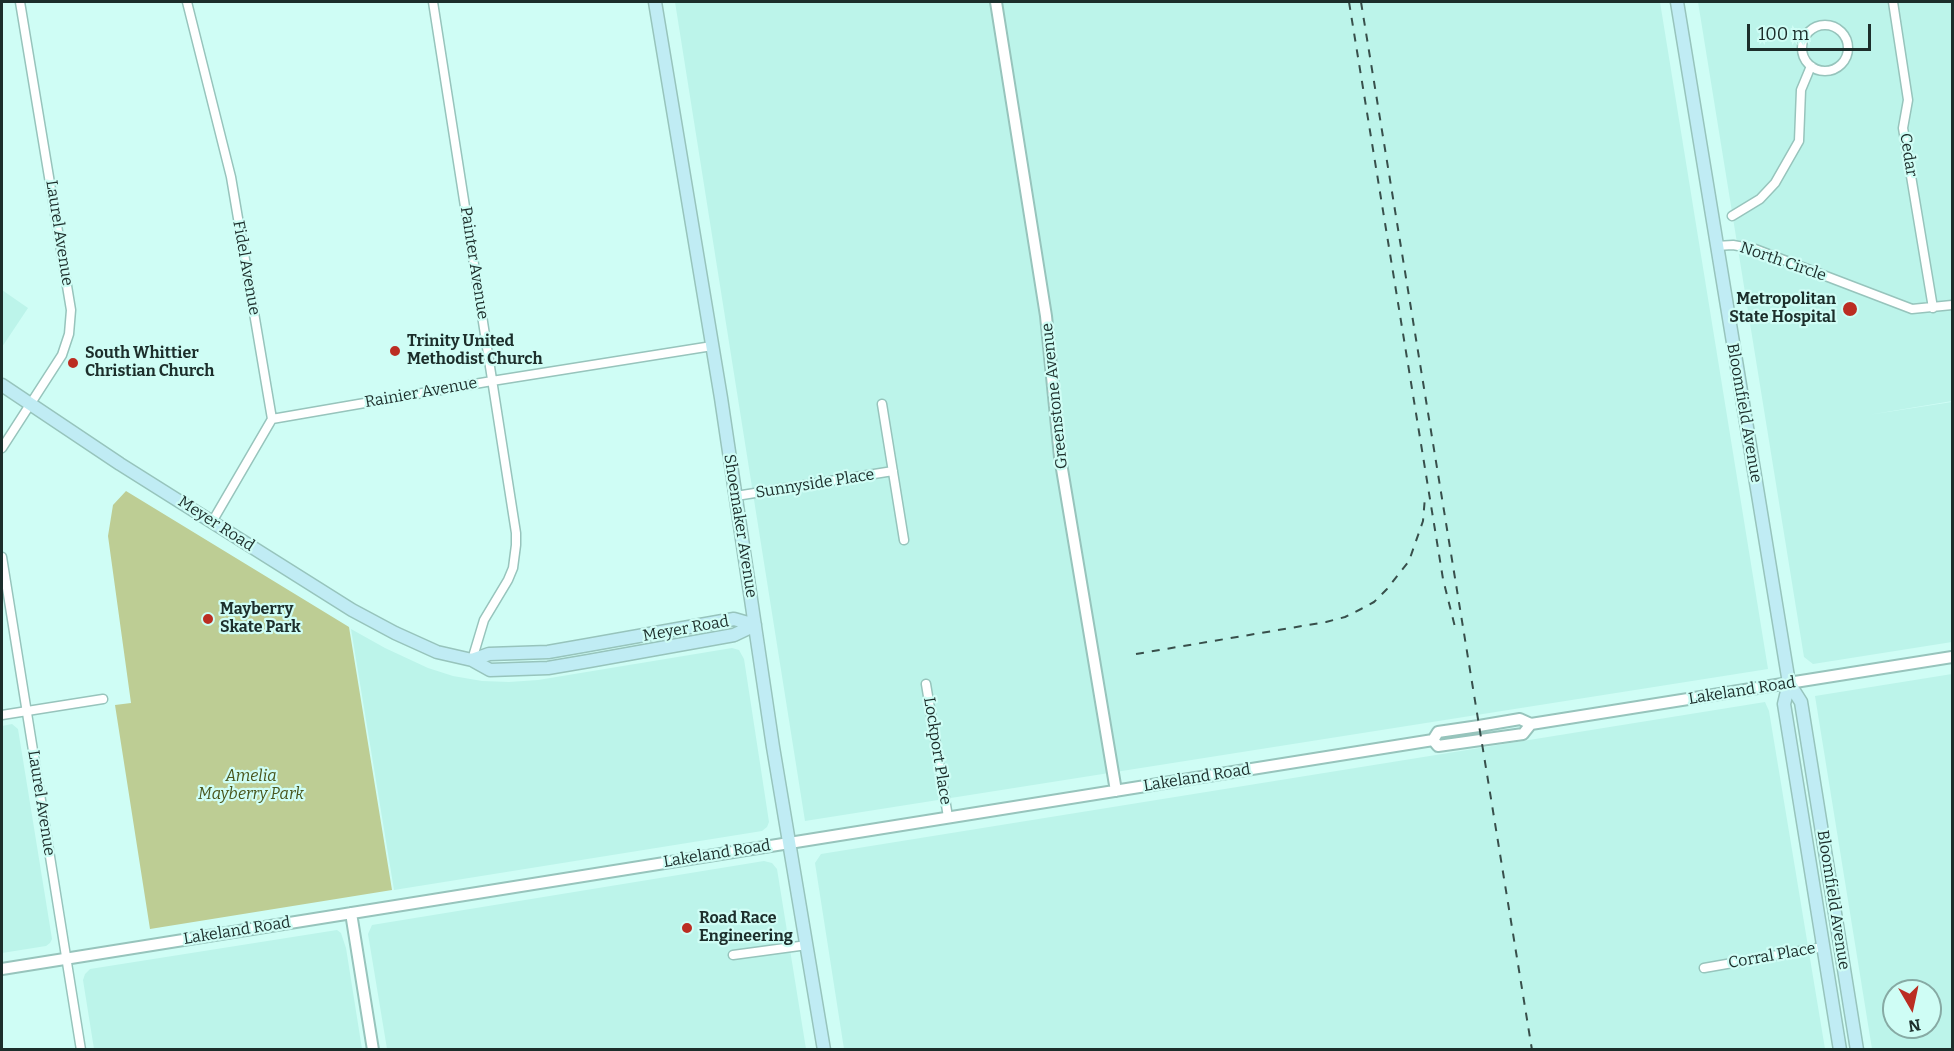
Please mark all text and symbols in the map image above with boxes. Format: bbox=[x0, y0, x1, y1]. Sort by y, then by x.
scale bar bbox=[1750, 12, 1874, 50]
text: 100 m bbox=[1758, 23, 1809, 45]
street label: Cedar bbox=[1895, 132, 1921, 178]
street label: Laurel Avenue bbox=[41, 179, 77, 287]
street label: Painter Avenue bbox=[456, 205, 492, 321]
street label: Fidel Avenue bbox=[228, 219, 264, 317]
street label: North Circle bbox=[1737, 238, 1829, 286]
place label: Metropolitan State Hospital bbox=[1729, 290, 1836, 328]
marker: Metropolitan State Hospital bbox=[1841, 300, 1859, 318]
street label: Greenstone Avenue bbox=[1038, 322, 1072, 470]
place label: Trinity United Methodist Church bbox=[407, 332, 543, 370]
street label: Bloomfield Avenue bbox=[1722, 342, 1766, 484]
place label: South Whittier Christian Church bbox=[85, 344, 214, 382]
marker: Trinity United Methodist Church bbox=[388, 344, 402, 358]
marker: South Whittier Christian Church bbox=[66, 356, 80, 370]
street label: Rainier Avenue bbox=[363, 374, 479, 412]
street label: Shoemaker Avenue bbox=[719, 453, 761, 599]
street label: Sunnyside Place bbox=[754, 465, 876, 503]
street label: Meyer Road bbox=[174, 492, 258, 556]
place label: Mayberry Skate Park bbox=[220, 600, 301, 638]
marker: Mayberry Skate Park bbox=[201, 612, 215, 626]
street label: Meyer Road bbox=[641, 612, 731, 646]
street label: Lakeland Road bbox=[1687, 673, 1797, 709]
street label: Lockport Place bbox=[919, 696, 955, 806]
street label: Laurel Avenue bbox=[23, 749, 59, 857]
street label: Lakeland Road bbox=[1142, 760, 1252, 796]
park label: Amelia Mayberry Park bbox=[198, 767, 304, 805]
street label: Bloomfield Avenue bbox=[1812, 829, 1854, 971]
street label: Lakeland Road bbox=[662, 836, 772, 872]
place label: Road Race Engineering bbox=[699, 909, 793, 947]
street label: Lakeland Road bbox=[182, 913, 292, 949]
marker: Road Race Engineering bbox=[680, 921, 694, 935]
street label: Corral Place bbox=[1727, 939, 1817, 973]
north arrow bbox=[1882, 979, 1942, 1039]
text: N bbox=[1907, 1015, 1922, 1036]

